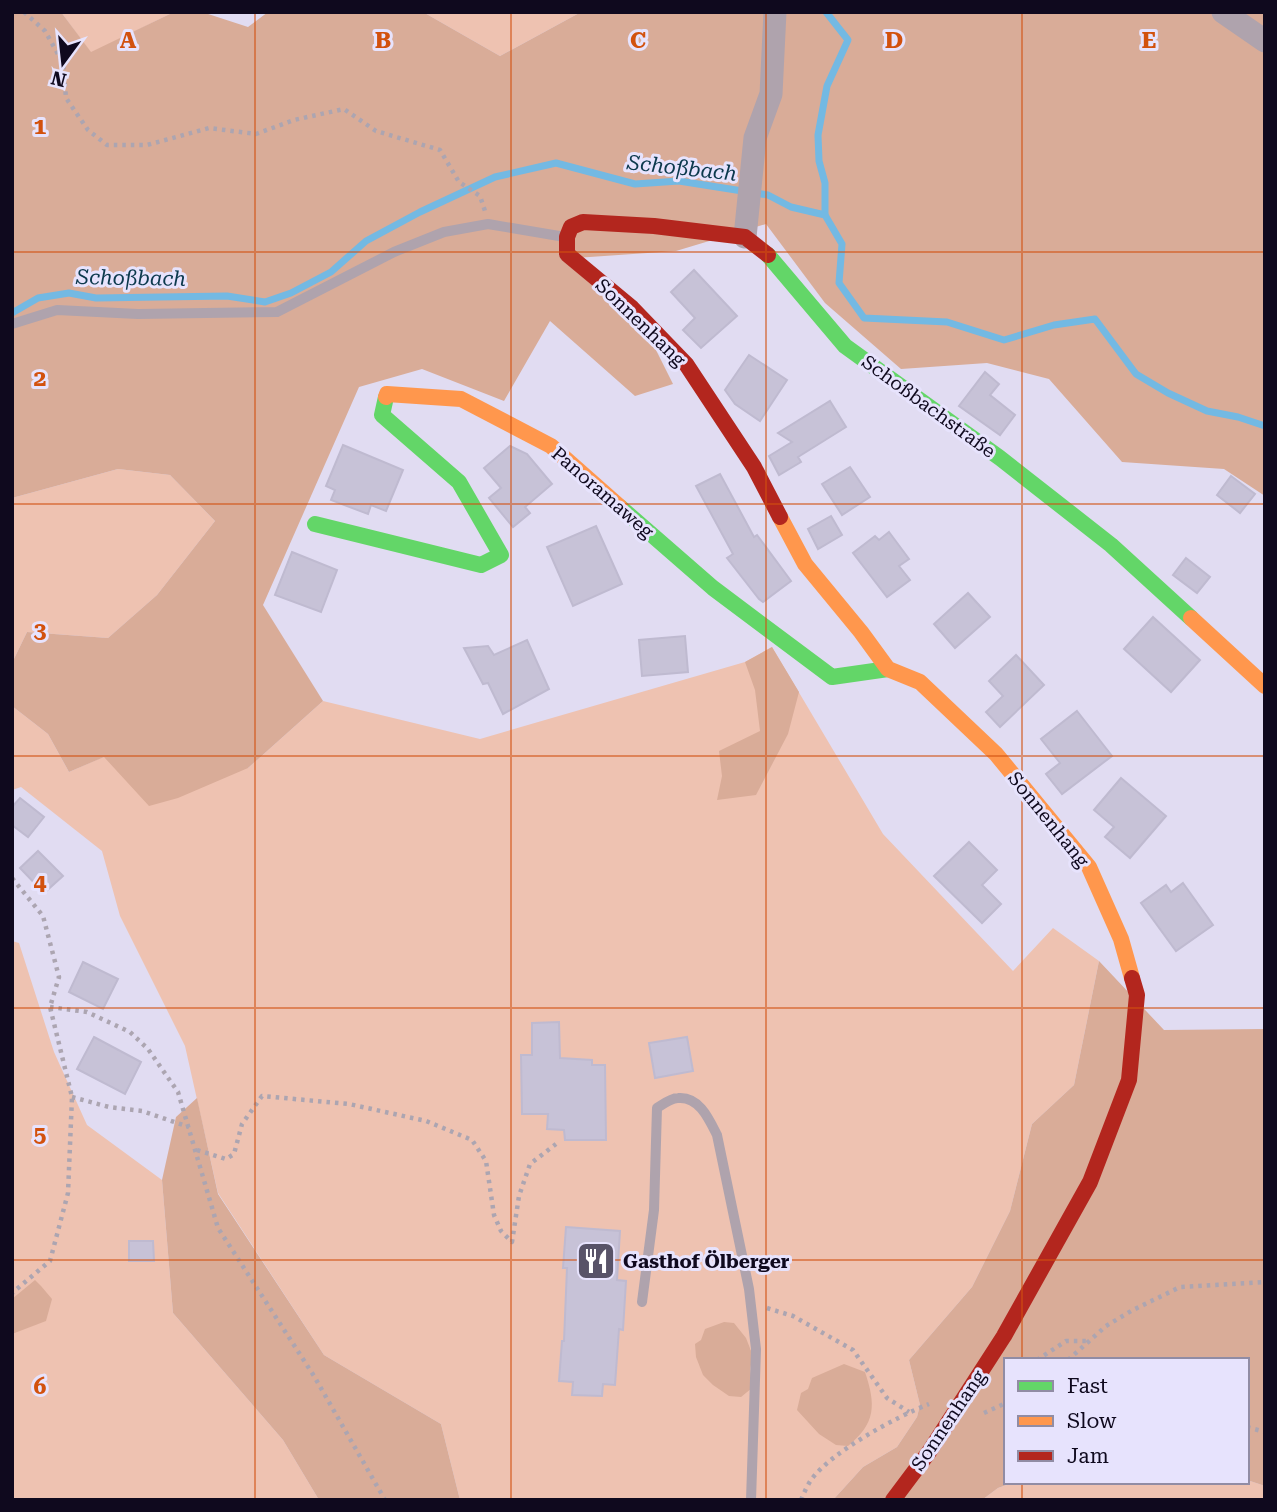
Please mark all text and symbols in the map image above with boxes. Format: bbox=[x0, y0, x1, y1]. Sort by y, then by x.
text: A bbox=[120, 27, 137, 54]
text: B bbox=[375, 27, 391, 54]
text: C bbox=[630, 27, 646, 54]
text: D bbox=[885, 27, 903, 54]
text: E bbox=[1142, 27, 1156, 54]
north arrow bbox=[28, 28, 98, 98]
text: N bbox=[48, 66, 69, 92]
text: 1 bbox=[34, 113, 47, 140]
water label: Schoßbach bbox=[625, 150, 738, 186]
water label: Schoßbach bbox=[75, 265, 186, 291]
street label: Sonnenhang bbox=[591, 274, 691, 371]
street label: Schoßbachstraße bbox=[857, 350, 1000, 463]
text: 2 bbox=[34, 365, 46, 392]
street label: Panoramaweg bbox=[547, 442, 658, 543]
text: 3 bbox=[34, 617, 47, 644]
street label: Sonnenhang bbox=[1003, 767, 1094, 872]
text: 4 bbox=[34, 869, 47, 896]
text: 5 bbox=[34, 1121, 47, 1148]
restaurant icon: Gasthof Ölberger bbox=[575, 1240, 617, 1282]
place label: Gasthof Ölberger bbox=[623, 1250, 790, 1273]
legend bbox=[1004, 1358, 1249, 1484]
street label: Sonnenhang bbox=[906, 1365, 991, 1475]
text: 6 bbox=[34, 1373, 47, 1400]
text: Fast bbox=[1067, 1374, 1108, 1398]
text: Slow bbox=[1067, 1409, 1117, 1433]
text: Jam bbox=[1067, 1444, 1109, 1468]

